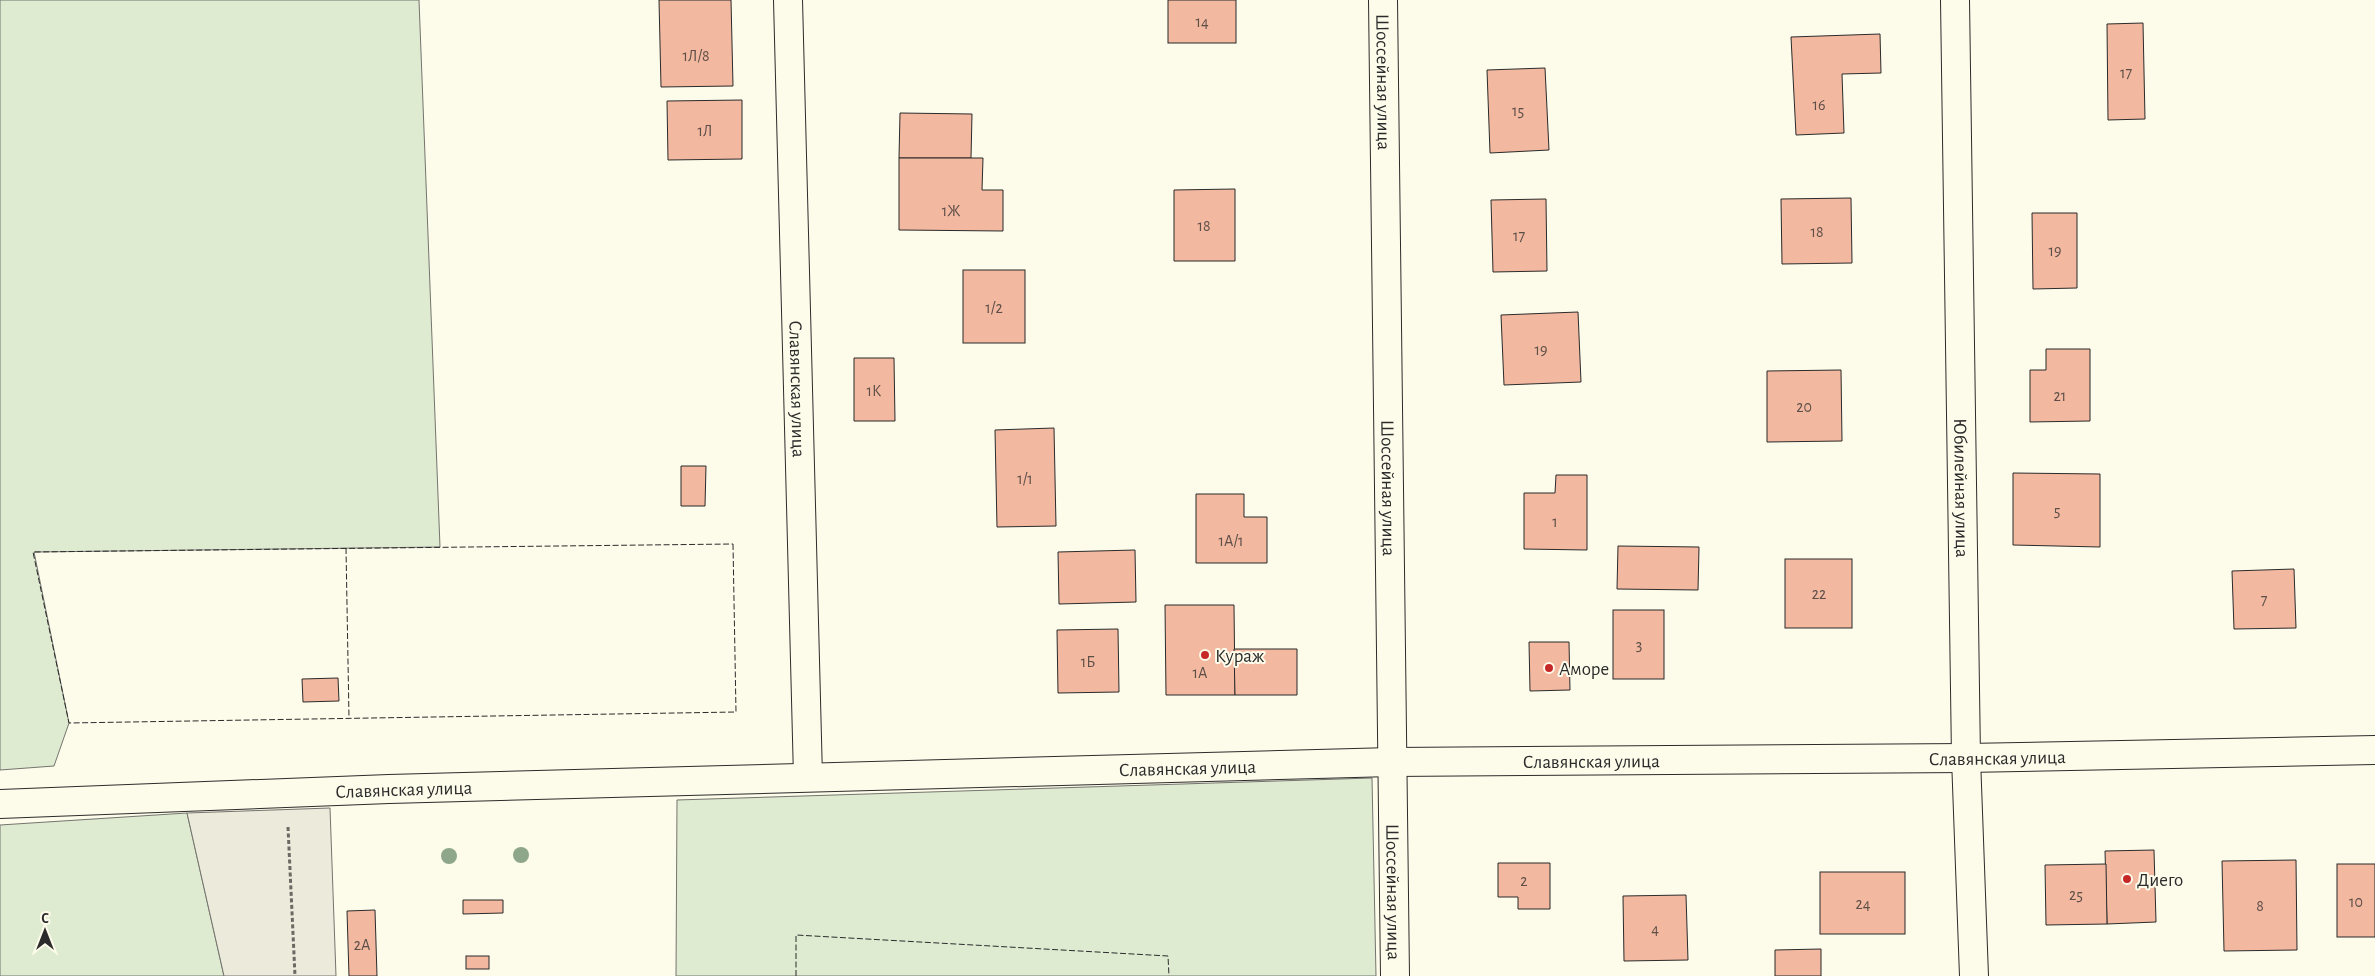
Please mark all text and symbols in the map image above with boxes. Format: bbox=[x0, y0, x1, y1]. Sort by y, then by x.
house number: 14 bbox=[1195, 14, 1209, 30]
street label: Шоссейная улица bbox=[1372, 14, 1393, 151]
house number: 1Л/8 bbox=[682, 48, 710, 64]
house number: 17 bbox=[2120, 65, 2132, 81]
house number: 16 bbox=[1812, 97, 1826, 113]
house number: 15 bbox=[1512, 103, 1524, 119]
house number: 1Л bbox=[697, 123, 713, 139]
house number: 1Ж bbox=[942, 203, 960, 219]
house number: 18 bbox=[1197, 218, 1211, 234]
house number: 18 bbox=[1810, 224, 1824, 240]
house number: 17 bbox=[1513, 228, 1525, 244]
house number: 19 bbox=[2048, 243, 2062, 259]
house number: 1/2 bbox=[985, 300, 1003, 316]
street label: Славянская улица bbox=[785, 320, 808, 458]
house number: 19 bbox=[1534, 342, 1548, 358]
house number: 1К bbox=[867, 383, 881, 399]
house number: 21 bbox=[2054, 388, 2066, 404]
house number: 20 bbox=[1796, 399, 1812, 415]
street label: Юбилейная улица bbox=[1950, 418, 1971, 558]
street label: Шоссейная улица bbox=[1377, 420, 1398, 557]
house number: 1/1 bbox=[1017, 471, 1033, 487]
house number: 5 bbox=[2054, 503, 2060, 519]
house number: 1 bbox=[1552, 514, 1558, 530]
house number: 1А/1 bbox=[1218, 533, 1244, 549]
house number: 22 bbox=[1812, 586, 1826, 602]
house number: 7 bbox=[2261, 592, 2268, 608]
house number: 3 bbox=[1636, 637, 1642, 653]
place label: Кураж bbox=[1215, 647, 1265, 666]
marker: Кураж bbox=[1199, 649, 1211, 661]
house number: 1Б bbox=[1081, 654, 1095, 670]
place label: Аморе bbox=[1559, 660, 1609, 679]
marker: Аморе bbox=[1543, 662, 1555, 674]
house number: 1А bbox=[1193, 665, 1208, 681]
street label: Славянская улица bbox=[1929, 748, 2066, 769]
street label: Славянская улица bbox=[1523, 752, 1660, 772]
street label: Славянская улица bbox=[1119, 758, 1257, 780]
street label: Славянская улица bbox=[335, 779, 473, 802]
street label: Шоссейная улица bbox=[1382, 824, 1403, 961]
place label: Диего bbox=[2137, 871, 2183, 890]
house number: 2 bbox=[1520, 873, 1528, 889]
marker: Диего bbox=[2121, 873, 2133, 885]
house number: 25 bbox=[2069, 887, 2083, 903]
house number: 10 bbox=[2349, 894, 2363, 910]
house number: 24 bbox=[1856, 896, 1871, 912]
house number: 8 bbox=[2256, 898, 2264, 914]
north arrow bbox=[20, 906, 70, 956]
text: С bbox=[41, 912, 49, 926]
house number: 4 bbox=[1651, 921, 1659, 937]
house number: 2А bbox=[354, 937, 371, 953]

